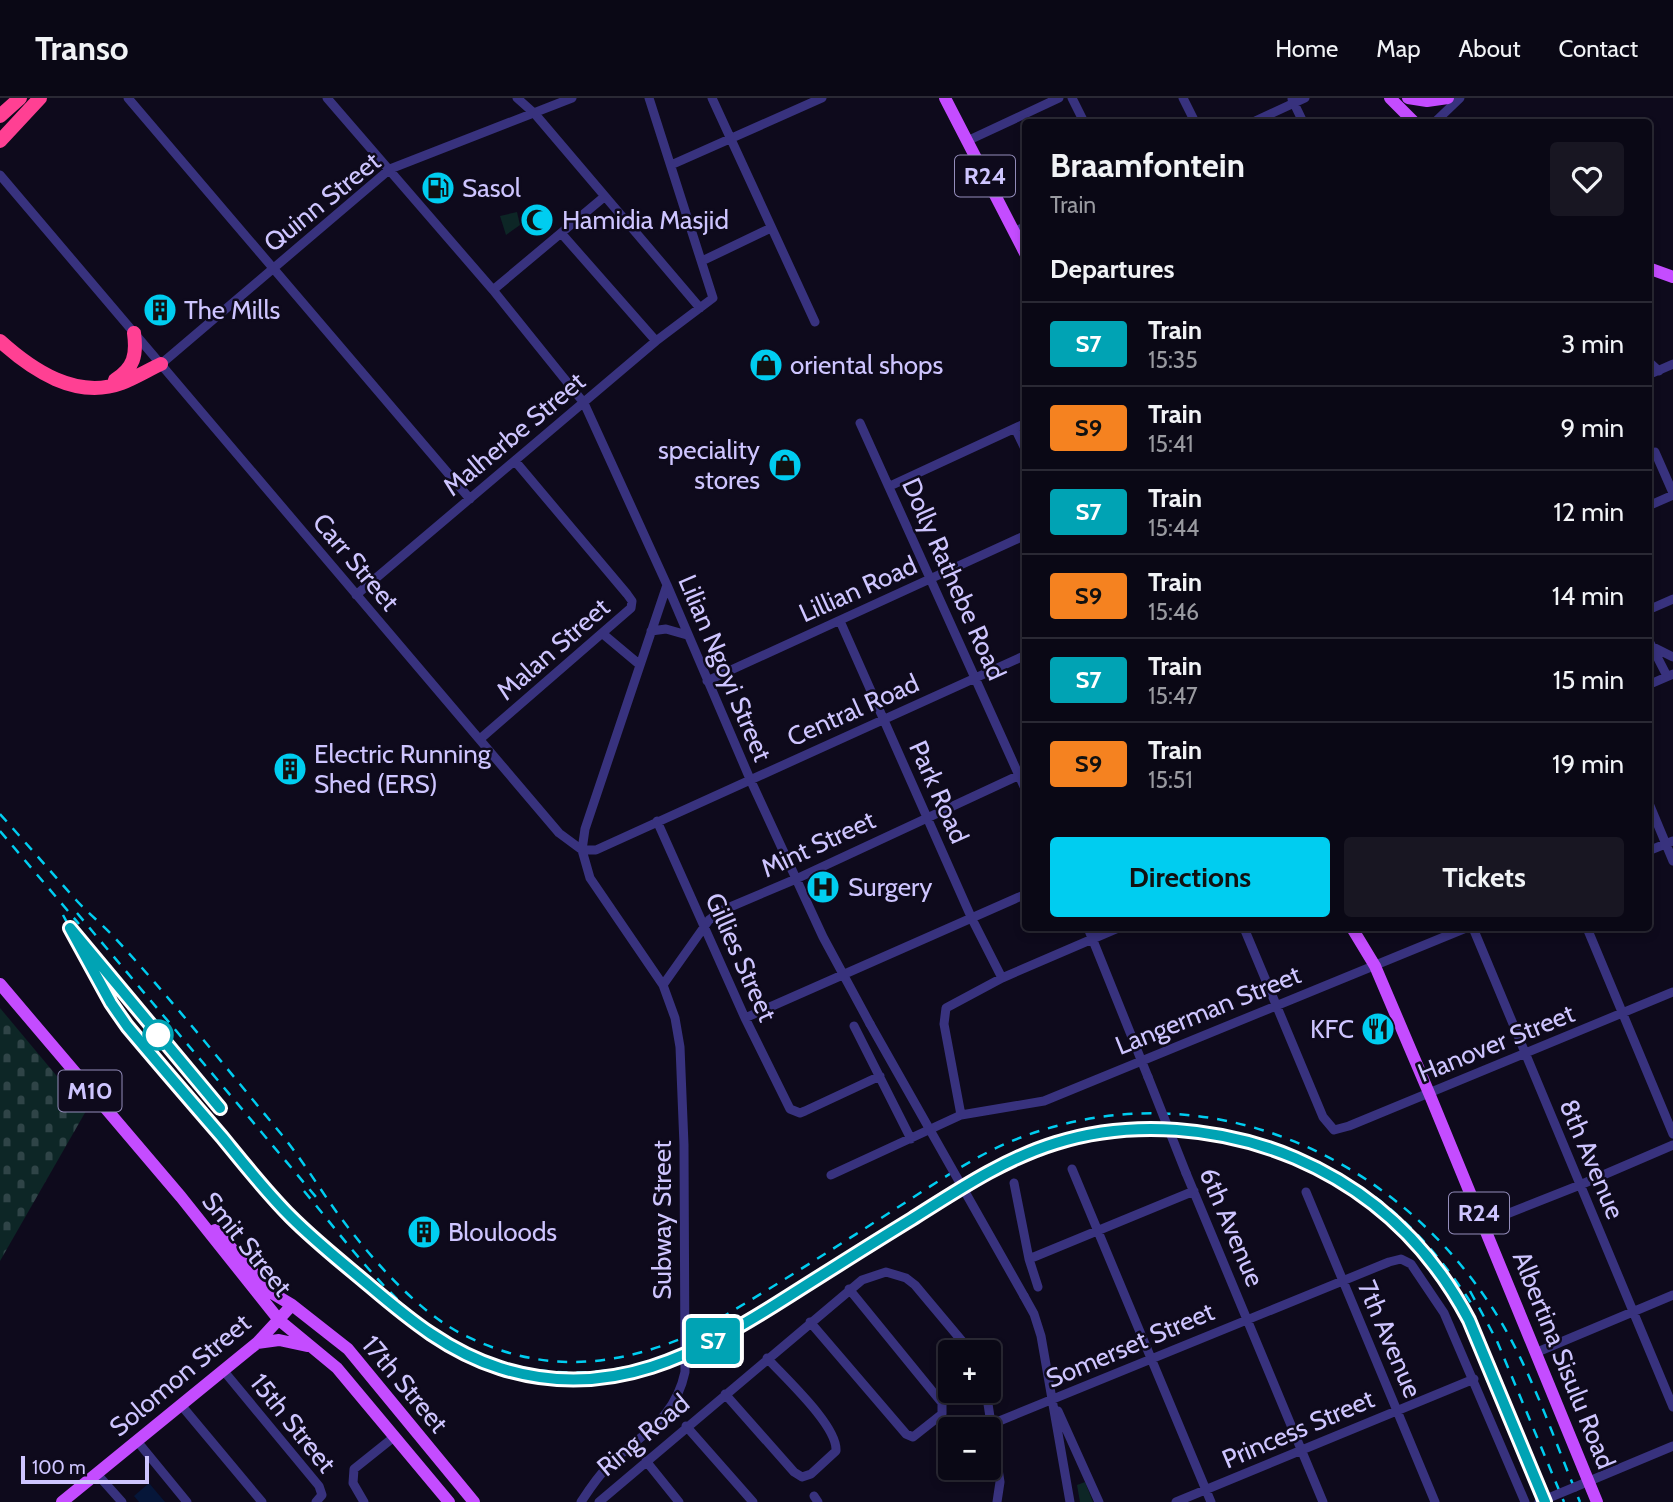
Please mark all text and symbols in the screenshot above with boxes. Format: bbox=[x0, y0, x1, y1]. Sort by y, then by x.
text: Transo bbox=[35, 28, 129, 68]
text: Home bbox=[1275, 34, 1338, 63]
text: Map bbox=[1376, 34, 1421, 63]
text: About bbox=[1459, 34, 1521, 63]
text: Contact bbox=[1559, 34, 1638, 63]
button: heart bbox=[1550, 142, 1624, 216]
street label: Quinn Street bbox=[257, 145, 387, 259]
text: Braamfontein bbox=[1050, 145, 1245, 185]
road number: R24 bbox=[955, 155, 1015, 196]
fuel station icon: Sasol bbox=[419, 169, 457, 207]
place label: Sasol bbox=[462, 172, 521, 204]
text: Train bbox=[1050, 191, 1096, 219]
mosque icon: Hamidia Masjid bbox=[518, 201, 556, 239]
place label: Hamidia Masjid bbox=[562, 204, 729, 236]
text: Departures bbox=[1050, 253, 1174, 285]
building icon: The Mills bbox=[141, 291, 179, 329]
place label: The Mills bbox=[184, 294, 281, 326]
text: Train bbox=[1148, 314, 1202, 346]
text: 3 min bbox=[1561, 328, 1624, 360]
text: S7 bbox=[1075, 329, 1102, 358]
shop icon: oriental shops bbox=[747, 346, 785, 384]
text: 15:35 bbox=[1148, 346, 1198, 374]
place label: oriental shops bbox=[790, 349, 944, 381]
street label: Malherbe Street bbox=[436, 365, 592, 503]
text: Train bbox=[1148, 398, 1202, 430]
text: 9 min bbox=[1561, 412, 1624, 444]
text: S9 bbox=[1075, 413, 1102, 442]
text: 15:41 bbox=[1148, 430, 1194, 458]
place label: speciality stores bbox=[658, 434, 760, 496]
shop icon: speciality stores bbox=[766, 446, 804, 484]
street label: Dolly Rathebe Road bbox=[895, 473, 1013, 685]
text: Train bbox=[1148, 482, 1202, 514]
text: 12 min bbox=[1553, 496, 1624, 528]
text: S7 bbox=[1075, 497, 1102, 526]
street label: Carr Street bbox=[306, 507, 406, 618]
text: 15:44 bbox=[1148, 514, 1199, 542]
street label: Lillian Road bbox=[794, 549, 922, 629]
text: Train bbox=[1148, 566, 1202, 598]
street label: Lilian Ngoyi Street bbox=[671, 570, 779, 766]
text: 14 min bbox=[1552, 580, 1624, 612]
text: S9 bbox=[1075, 581, 1102, 610]
street label: Malan Street bbox=[490, 591, 616, 707]
text: 15:46 bbox=[1148, 598, 1199, 626]
text: Train bbox=[1148, 650, 1202, 682]
text: 15 min bbox=[1553, 664, 1624, 696]
text: S7 bbox=[1075, 665, 1102, 694]
street label: Central Road bbox=[782, 667, 924, 753]
text: 15:47 bbox=[1148, 682, 1198, 710]
text: Train bbox=[1148, 734, 1202, 766]
street label: Park Road bbox=[902, 736, 976, 848]
place label: Electric Running Shed (ERS) bbox=[314, 738, 492, 800]
text: 19 min bbox=[1552, 748, 1624, 780]
text: S9 bbox=[1075, 749, 1102, 778]
building icon: Electric Running Shed (ERS) bbox=[271, 750, 309, 788]
text: 15:51 bbox=[1148, 766, 1193, 794]
street label: Mint Street bbox=[756, 804, 880, 884]
button: Directions bbox=[1050, 837, 1330, 917]
button: Tickets bbox=[1344, 837, 1624, 917]
hospital icon: Surgery bbox=[804, 868, 842, 906]
place label: Surgery bbox=[848, 871, 932, 903]
street label: Gillies Street bbox=[698, 888, 784, 1026]
street label: Langerman Street bbox=[1111, 958, 1306, 1062]
street label: Hanover Street bbox=[1413, 997, 1579, 1089]
restaurant icon: KFC bbox=[1359, 1010, 1397, 1048]
place label: KFC bbox=[1310, 1013, 1354, 1045]
unlabelled marker bbox=[143, 1020, 173, 1050]
road number: M10 bbox=[58, 1071, 122, 1112]
street label: 8th Avenue bbox=[1552, 1094, 1632, 1224]
street label: Subway Street bbox=[646, 1140, 678, 1300]
street label: 6th Avenue bbox=[1193, 1163, 1271, 1291]
street label: Smit Street bbox=[195, 1185, 299, 1303]
road number: R24 bbox=[1449, 1192, 1509, 1233]
building icon: Blouloods bbox=[405, 1213, 443, 1251]
place label: Blouloods bbox=[448, 1216, 557, 1248]
street label: Albertina Sisulu Road bbox=[1506, 1246, 1622, 1474]
street label: 7th Avenue bbox=[1351, 1276, 1429, 1402]
street label: Somerset Street bbox=[1041, 1295, 1219, 1395]
street label: Solomon Street bbox=[103, 1307, 257, 1443]
line badge: S7 bbox=[682, 1318, 744, 1364]
text: S7 bbox=[700, 1326, 726, 1355]
street label: 17th Street bbox=[355, 1329, 455, 1439]
map controls bbox=[938, 1340, 1001, 1480]
button: + bbox=[938, 1340, 1001, 1403]
street label: 15th Street bbox=[243, 1367, 343, 1479]
street label: Princess Street bbox=[1217, 1383, 1379, 1475]
street label: Ring Road bbox=[590, 1387, 696, 1483]
button: − bbox=[938, 1417, 1001, 1480]
scale bar bbox=[21, 1453, 149, 1485]
text: 100 m bbox=[32, 1456, 86, 1479]

